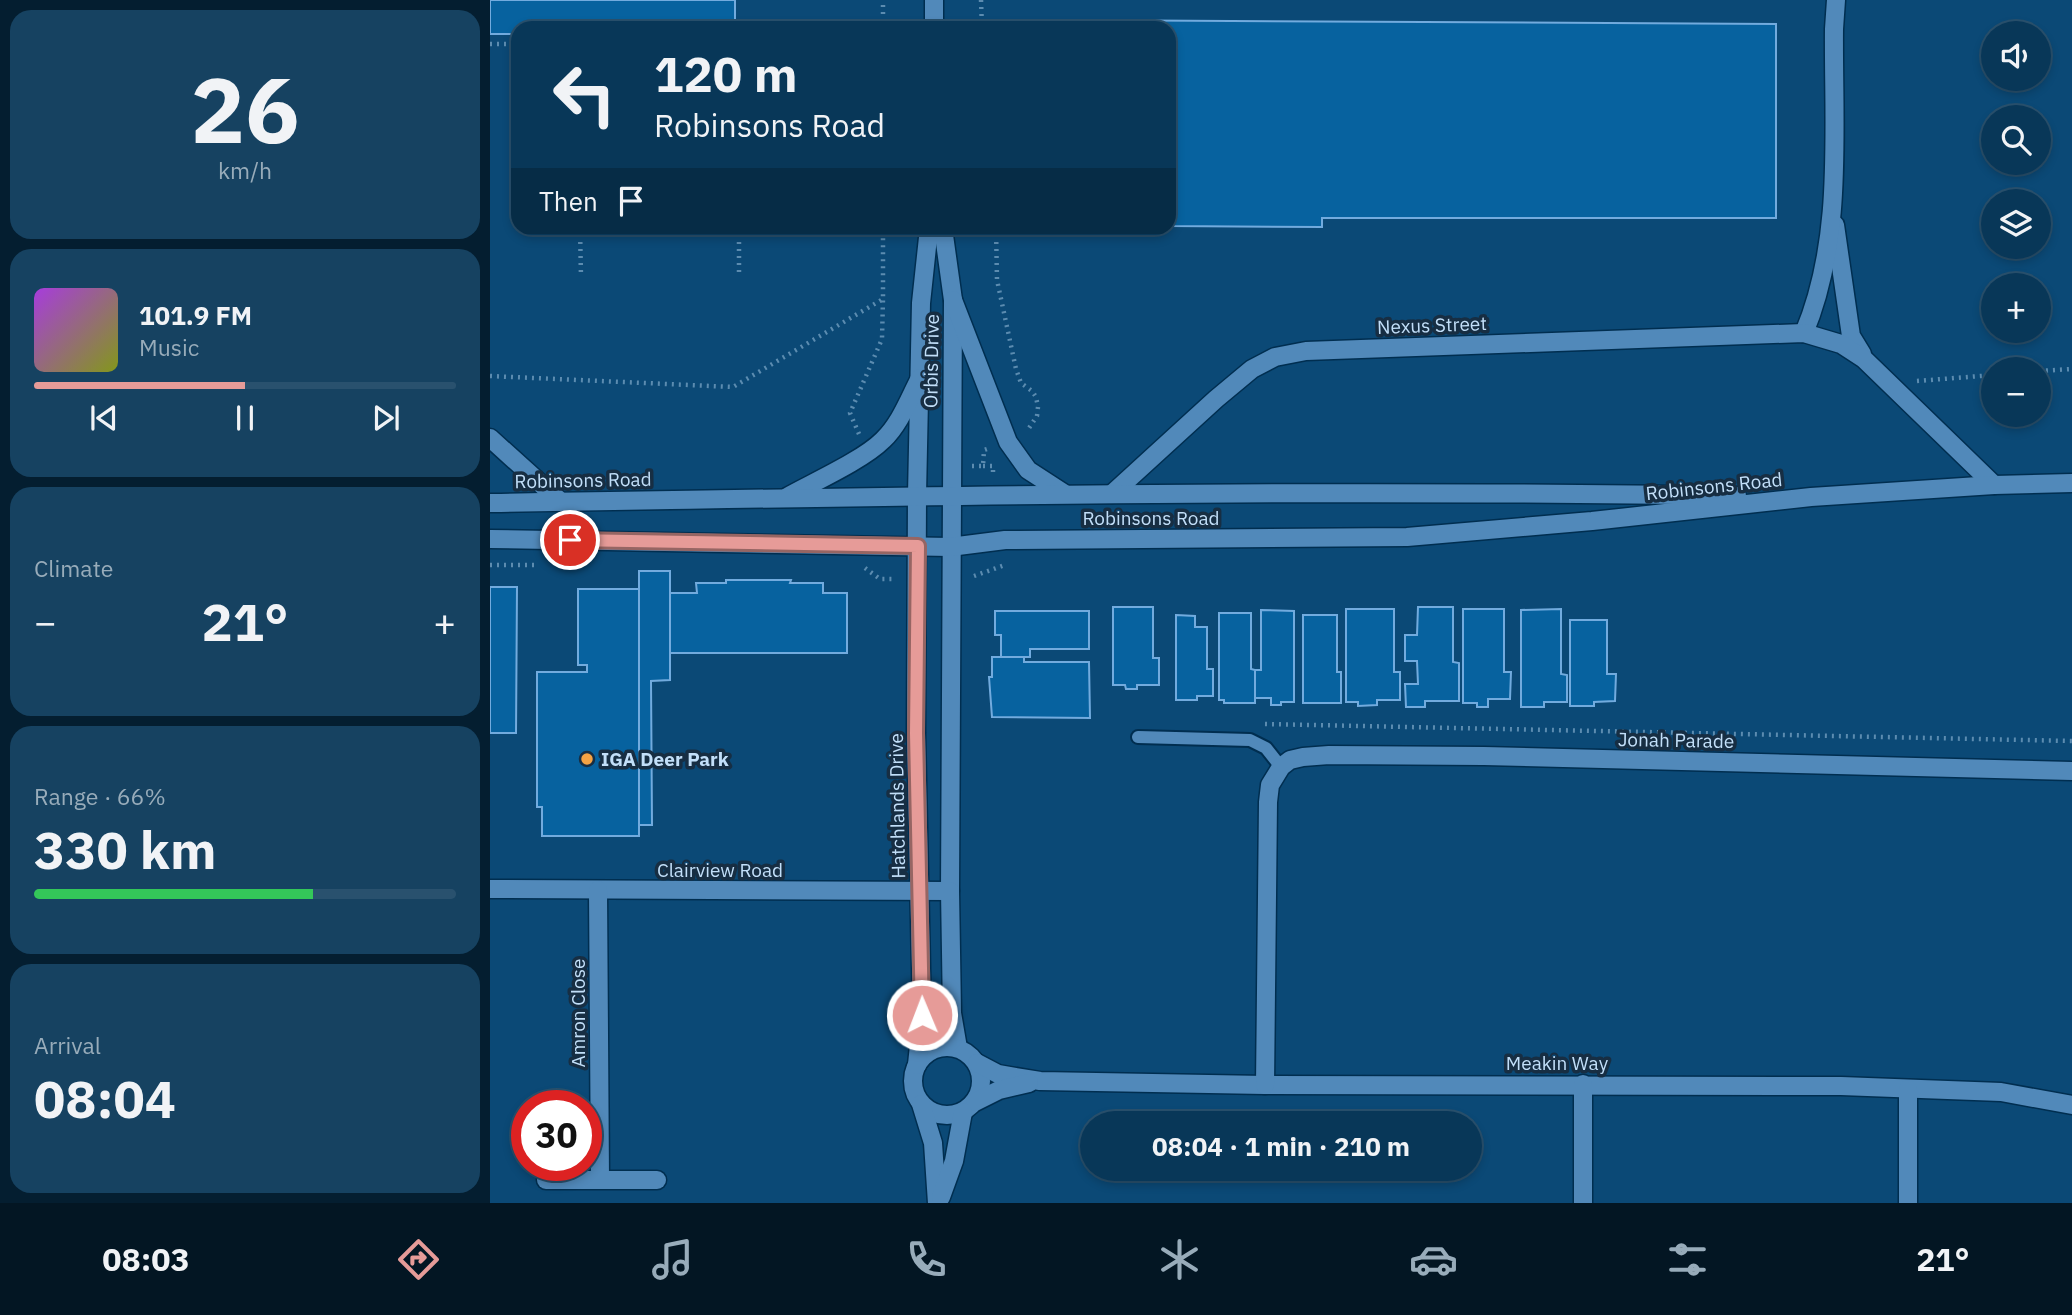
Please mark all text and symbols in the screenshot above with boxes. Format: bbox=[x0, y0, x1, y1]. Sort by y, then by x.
map controls bbox=[1981, 21, 2051, 427]
button: sound bbox=[1981, 21, 2051, 91]
text: 120 m bbox=[654, 42, 798, 105]
icon: left bbox=[539, 49, 630, 140]
text: 26 bbox=[190, 50, 300, 168]
text: Robinsons Road bbox=[654, 104, 885, 146]
button: search bbox=[1981, 105, 2051, 175]
text: km/h bbox=[218, 155, 272, 185]
icon: arrive bbox=[612, 182, 650, 220]
text: Then bbox=[539, 184, 598, 218]
button: layers bbox=[1981, 189, 2051, 259]
button: + bbox=[1981, 273, 2051, 343]
text: 101.9 FM bbox=[139, 298, 252, 332]
street label: Nexus Street bbox=[1377, 311, 1487, 339]
street label: Orbis Drive bbox=[918, 314, 944, 408]
text: Music bbox=[139, 332, 199, 362]
button: − bbox=[1981, 357, 2051, 427]
icon: previous bbox=[85, 399, 123, 437]
icon: pause bbox=[226, 399, 264, 437]
icon: next bbox=[367, 399, 405, 437]
street label: Robinsons Road bbox=[514, 467, 652, 493]
street label: Robinsons Road bbox=[1645, 467, 1783, 505]
street label: Robinsons Road bbox=[1082, 506, 1220, 530]
pin bbox=[540, 510, 600, 570]
icon: arrive bbox=[551, 521, 589, 559]
text: Climate bbox=[34, 553, 113, 583]
text: 21° bbox=[202, 588, 288, 655]
text: − bbox=[34, 597, 57, 646]
text: + bbox=[433, 597, 456, 646]
street label: Jonah Parade bbox=[1618, 727, 1734, 753]
street label: Hatchlands Drive bbox=[884, 733, 910, 879]
place label: IGA Deer Park bbox=[601, 747, 729, 771]
marker: IGA Deer Park bbox=[579, 751, 595, 767]
text: Range · 66% bbox=[34, 781, 166, 811]
text: 330 km bbox=[34, 816, 216, 883]
street label: Clairview Road bbox=[657, 858, 783, 882]
street label: Amron Close bbox=[566, 959, 590, 1067]
position arrow bbox=[885, 978, 959, 1052]
text: Arrival bbox=[34, 1030, 101, 1060]
street label: Meakin Way bbox=[1506, 1051, 1609, 1075]
text: 08:04 bbox=[34, 1065, 176, 1132]
speed limit sign: 30 bbox=[511, 1090, 602, 1181]
text: 08:04 · 1 min · 210 m bbox=[1152, 1129, 1410, 1163]
icon: directions bbox=[394, 1235, 443, 1284]
icon: music bbox=[648, 1235, 697, 1284]
icon: phone bbox=[902, 1235, 951, 1284]
icon: climate bbox=[1155, 1235, 1204, 1284]
icon: car bbox=[1409, 1235, 1458, 1284]
icon: filters bbox=[1663, 1235, 1712, 1284]
text: 08:03 bbox=[102, 1238, 190, 1280]
text: 21° bbox=[1916, 1238, 1970, 1280]

